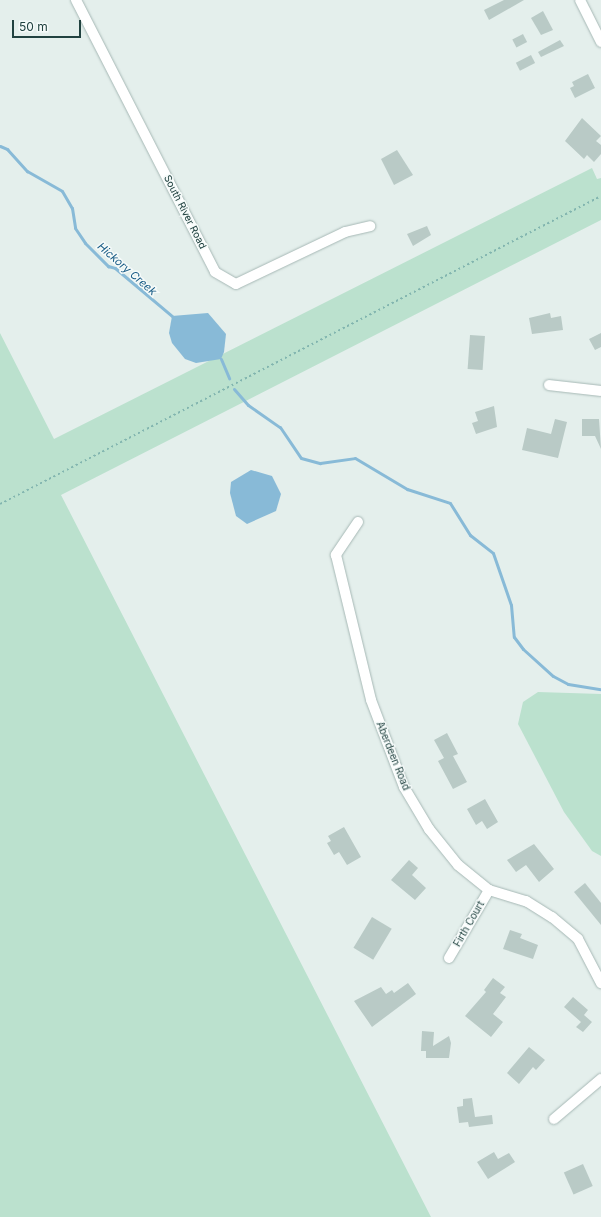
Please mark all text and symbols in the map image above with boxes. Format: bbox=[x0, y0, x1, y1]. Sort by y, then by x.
scale bar bbox=[14, 12, 83, 38]
text: 50 m bbox=[19, 19, 48, 34]
street label: South River Road bbox=[161, 173, 209, 251]
water label: Hickory Creek bbox=[95, 240, 159, 298]
street label: Aberdeen Road bbox=[374, 720, 412, 792]
street label: Firth Court bbox=[451, 899, 487, 949]

